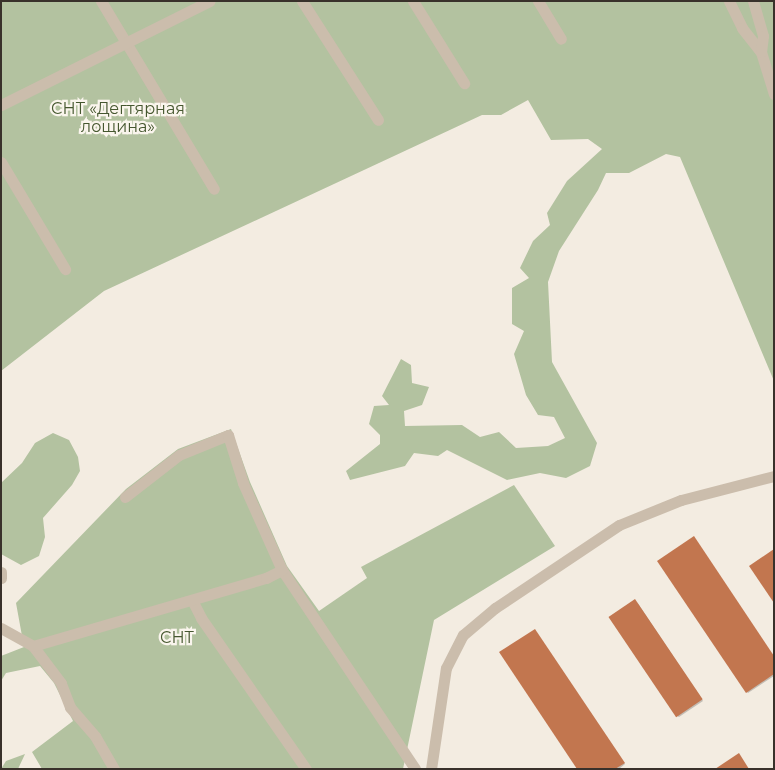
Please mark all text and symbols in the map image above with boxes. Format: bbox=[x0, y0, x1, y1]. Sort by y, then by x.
park label: СНТ «Дегтярная лощина» bbox=[51, 99, 185, 137]
park label: СНТ bbox=[160, 628, 194, 648]

